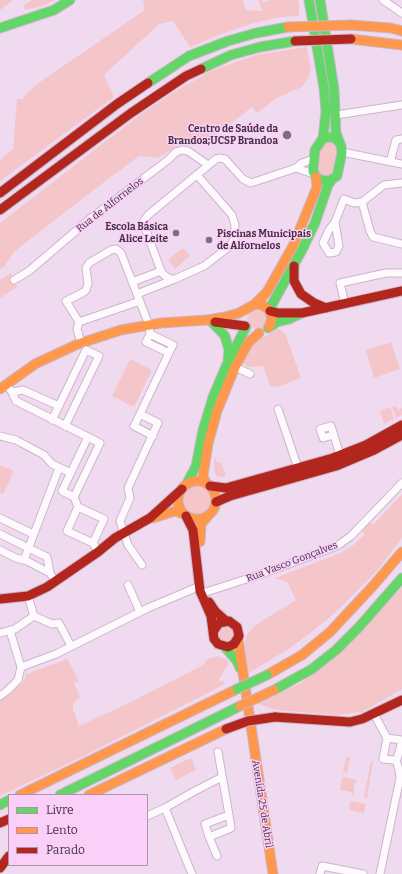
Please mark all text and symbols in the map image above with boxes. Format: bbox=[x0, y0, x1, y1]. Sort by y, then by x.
place label: Centro de Saúde da Brandoa;UCSP Brandoa bbox=[168, 123, 278, 146]
marker: Centro de Saúde da Brandoa;UCSP Brandoa bbox=[281, 129, 293, 141]
street label: Rua de Alfornelos bbox=[74, 175, 146, 235]
place label: Escola Básica Alice Leite bbox=[105, 221, 168, 244]
marker: Escola Básica Alice Leite bbox=[171, 228, 181, 238]
place label: Piscinas Municipais de Alfornelos bbox=[217, 228, 311, 252]
marker: Piscinas Municipais de Alfornelos bbox=[204, 235, 214, 245]
street label: Rua Vasco Gonçalves bbox=[245, 539, 339, 585]
street label: Avenida 25 de Abril bbox=[249, 759, 275, 849]
legend bbox=[8, 794, 148, 866]
text: Livre bbox=[46, 803, 74, 817]
text: Lento bbox=[46, 823, 78, 837]
text: Parado bbox=[46, 843, 85, 857]

